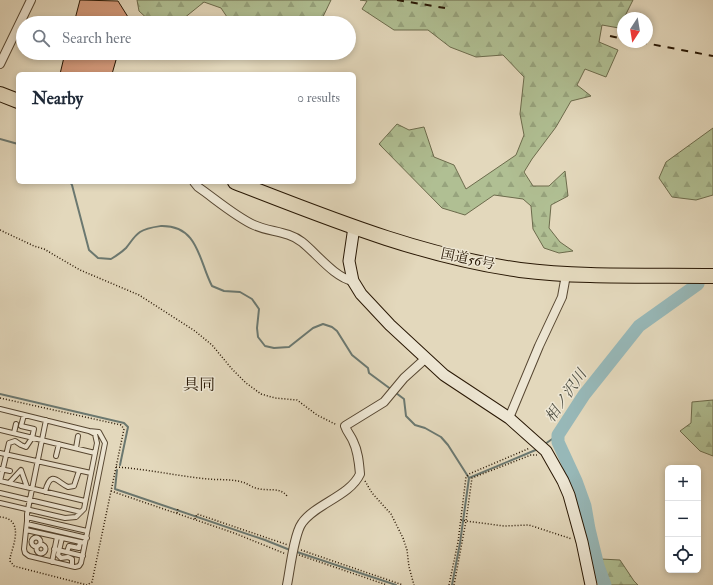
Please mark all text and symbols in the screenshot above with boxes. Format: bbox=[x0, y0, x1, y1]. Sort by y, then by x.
north arrow bbox=[617, 12, 653, 48]
search box bbox=[16, 16, 356, 60]
icon: search bbox=[30, 27, 52, 49]
text: Search here bbox=[62, 29, 131, 48]
text: Nearby bbox=[32, 88, 83, 109]
text: 0 results bbox=[297, 90, 340, 106]
street label: 国道56号 bbox=[439, 245, 497, 273]
water label: 相ノ沢川 bbox=[541, 364, 592, 426]
district label: 具同 bbox=[183, 375, 215, 395]
map controls bbox=[665, 465, 701, 573]
button: + bbox=[665, 465, 701, 501]
button: − bbox=[665, 501, 701, 537]
button: locate bbox=[665, 537, 701, 573]

